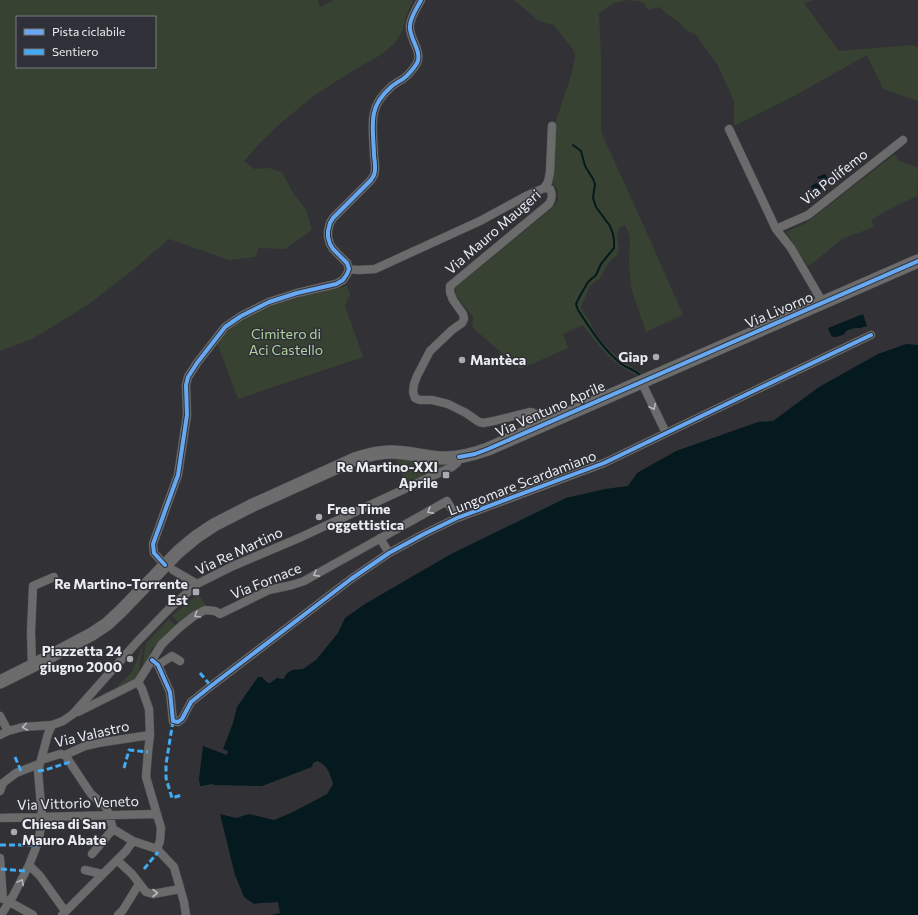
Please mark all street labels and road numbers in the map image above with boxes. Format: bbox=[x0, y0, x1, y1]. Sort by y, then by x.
street label: Via Polifemo bbox=[797, 145, 871, 208]
street label: Via Mauro Maugeri bbox=[442, 186, 544, 278]
street label: Via Livorno bbox=[742, 288, 815, 331]
street label: Via Ventuno Aprile bbox=[492, 377, 607, 440]
street label: Lungomare Scardamiano bbox=[445, 446, 598, 519]
street label: Via Re Martino bbox=[193, 523, 285, 578]
street label: Via Fornace bbox=[228, 559, 304, 602]
street label: Via Valastro bbox=[53, 717, 131, 750]
street label: Via Vittorio Veneto bbox=[17, 792, 139, 813]

